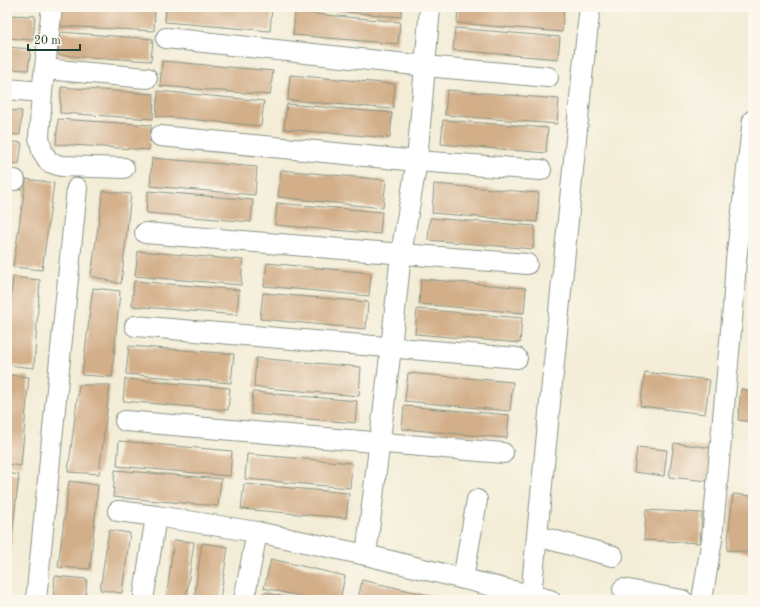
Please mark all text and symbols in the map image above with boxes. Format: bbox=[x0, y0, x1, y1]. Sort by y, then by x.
scale bar bbox=[28, 26, 80, 52]
text: 20 m bbox=[34, 35, 61, 47]

